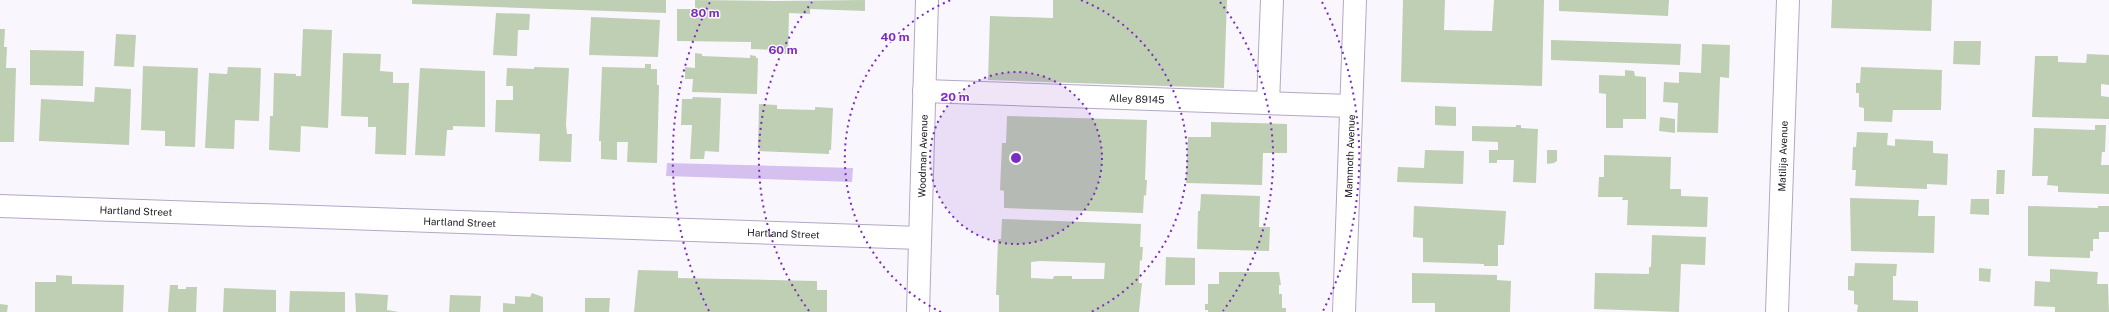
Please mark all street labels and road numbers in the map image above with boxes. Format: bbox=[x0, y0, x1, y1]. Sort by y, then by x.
street label: Alley 89145 bbox=[1109, 92, 1165, 105]
street label: Woodman Avenue bbox=[915, 114, 930, 198]
street label: Mammoth Avenue bbox=[1342, 114, 1357, 198]
street label: Matilija Avenue bbox=[1775, 120, 1790, 192]
street label: Hartland Street bbox=[99, 203, 173, 218]
street label: Hartland Street bbox=[423, 215, 496, 229]
street label: Hartland Street bbox=[747, 226, 820, 241]

